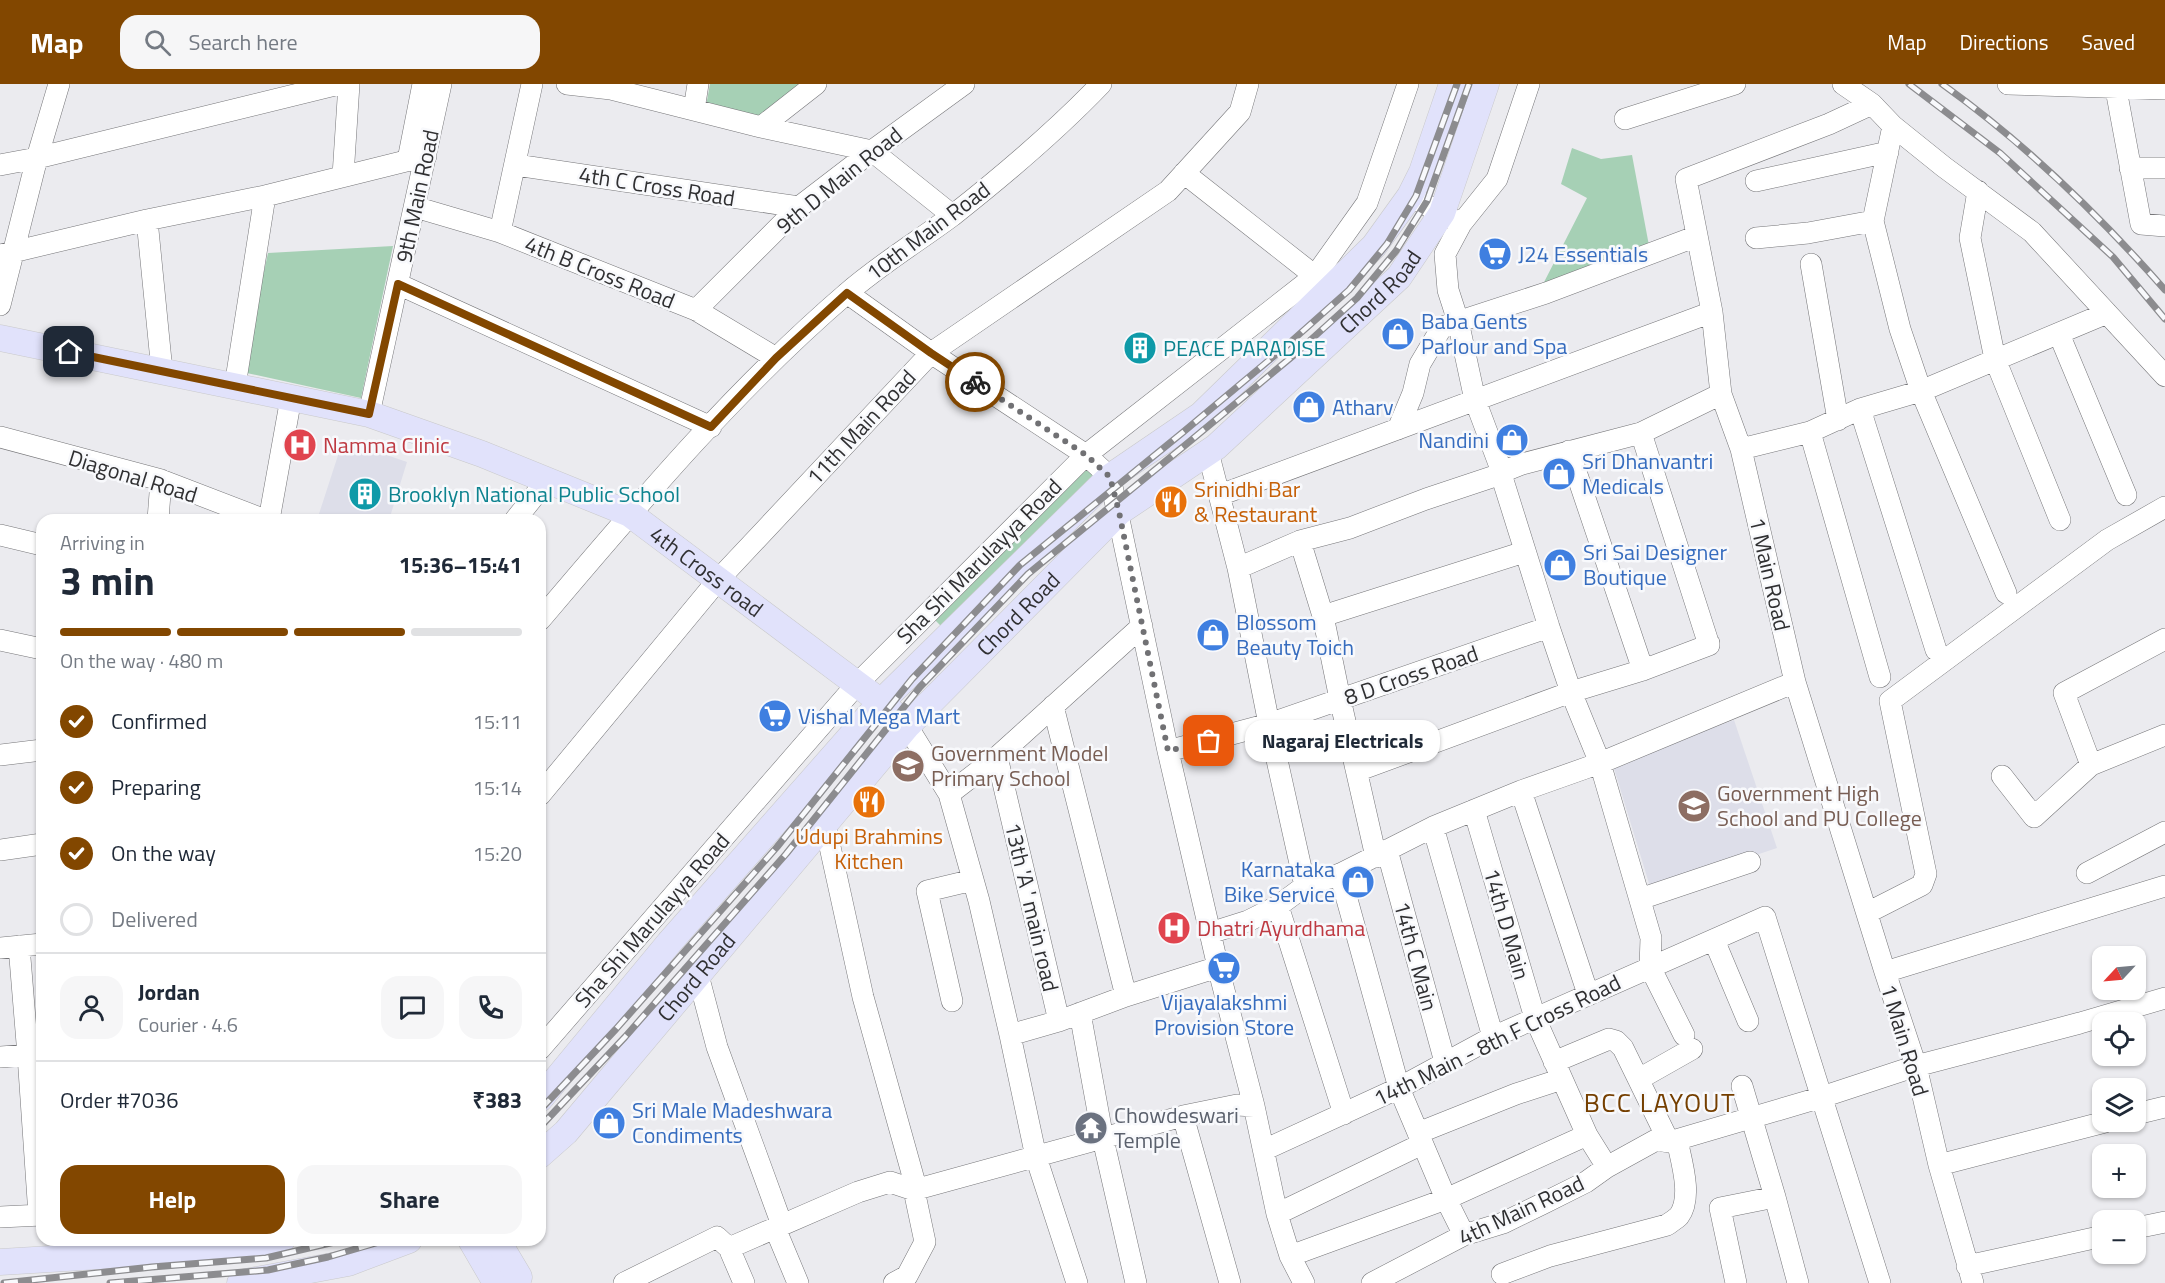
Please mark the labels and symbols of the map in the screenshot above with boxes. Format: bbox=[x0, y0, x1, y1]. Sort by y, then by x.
street label: 9th D Main Road bbox=[768, 118, 910, 242]
street label: 9th Main Road bbox=[386, 126, 448, 266]
street label: 4th C Cross Road bbox=[577, 157, 737, 215]
street label: 10th Main Road bbox=[859, 173, 997, 289]
street label: 4th B Cross Road bbox=[520, 226, 680, 318]
supermarket icon: J24 Essentials bbox=[1477, 236, 1513, 272]
place label: J24 Essentials bbox=[1518, 237, 1648, 271]
street label: Chord Road bbox=[1331, 243, 1430, 342]
place label: Baba Gents Parlour and Spa bbox=[1421, 304, 1567, 363]
shop icon: Baba Gents Parlour and Spa bbox=[1380, 316, 1416, 352]
pin bbox=[43, 326, 94, 377]
building icon: PEACE PARADISE bbox=[1122, 330, 1158, 366]
place label: PEACE PARADISE bbox=[1163, 331, 1326, 365]
courier bbox=[945, 352, 1005, 412]
street label: 11th Main Road bbox=[798, 361, 924, 493]
shop icon: Atharv bbox=[1291, 389, 1327, 425]
place label: Atharv bbox=[1332, 390, 1394, 424]
shop icon: Nandini bbox=[1494, 422, 1530, 458]
place label: Nandini bbox=[1418, 423, 1489, 457]
hospital icon: Namma Clinic bbox=[282, 427, 318, 463]
place label: Namma Clinic bbox=[323, 428, 450, 462]
street label: Diagonal Road bbox=[64, 440, 202, 512]
place label: Sri Dhanvantri Medicals bbox=[1582, 444, 1713, 503]
shop icon: Sri Dhanvantri Medicals bbox=[1541, 456, 1577, 492]
street label: Sha Shi Marulayya Road bbox=[888, 470, 1070, 652]
place label: Srinidhi Bar & Restaurant bbox=[1194, 472, 1317, 531]
building icon: Brooklyn National Public School bbox=[347, 476, 383, 512]
place label: Brooklyn National Public School bbox=[388, 477, 680, 511]
restaurant icon: Srinidhi Bar & Restaurant bbox=[1153, 484, 1189, 520]
street label: 1 Main Road bbox=[1740, 514, 1800, 634]
street label: 4th Cross road bbox=[642, 517, 771, 625]
place label: Sri Sai Designer Boutique bbox=[1583, 535, 1727, 594]
shop icon: Sri Sai Designer Boutique bbox=[1542, 547, 1578, 583]
street label: Chord Road bbox=[969, 564, 1068, 664]
place label: Blossom Beauty Toich bbox=[1236, 605, 1354, 664]
shop icon: Blossom Beauty Toich bbox=[1195, 617, 1231, 653]
street label: 8 D Cross Road bbox=[1339, 636, 1483, 714]
supermarket icon: Vishal Mega Mart bbox=[757, 698, 793, 734]
place label: Vishal Mega Mart bbox=[798, 699, 960, 733]
pin bbox=[1183, 715, 1234, 766]
callout: Nagaraj Electricals bbox=[1245, 720, 1440, 762]
place label: Government Model Primary School bbox=[931, 736, 1109, 795]
school or university icon: Government Model Primary School bbox=[890, 748, 926, 784]
place label: Government High School and PU College bbox=[1717, 776, 1922, 835]
restaurant icon: Udupi Brahmins Kitchen bbox=[851, 784, 887, 820]
school or university icon: Government High School and PU College bbox=[1676, 788, 1712, 824]
place label: Udupi Brahmins Kitchen bbox=[795, 819, 943, 878]
street label: 13th 'A ' main road bbox=[996, 819, 1068, 995]
street label: Sha Shi Marulayya Road bbox=[566, 825, 738, 1015]
place label: Karnataka Bike Service bbox=[1224, 852, 1335, 911]
shop icon: Karnataka Bike Service bbox=[1340, 864, 1376, 900]
street label: 14th D Main bbox=[1475, 864, 1539, 984]
street label: 14th C Main bbox=[1385, 898, 1447, 1014]
hospital icon: Dhatri Ayurdhama bbox=[1156, 910, 1192, 946]
place label: Dhatri Ayurdhama bbox=[1197, 911, 1365, 945]
street label: Chord Road bbox=[649, 925, 744, 1029]
north arrow bbox=[2092, 946, 2146, 1000]
supermarket icon: Vijayalakshmi Provision Store bbox=[1206, 950, 1242, 986]
street label: 14th Main - 8th F Cross Road bbox=[1368, 965, 1626, 1115]
street label: 1 Main Road bbox=[1872, 980, 1938, 1100]
place label: Vijayalakshmi Provision Store bbox=[1154, 985, 1294, 1044]
district label: BCC LAYOUT bbox=[1584, 1083, 1736, 1122]
place label: Sri Male Madeshwara Condiments bbox=[632, 1093, 832, 1152]
place label: Chowdeswari Temple bbox=[1114, 1098, 1239, 1157]
shop icon: Sri Male Madeshwara Condiments bbox=[591, 1105, 627, 1141]
temple icon: Chowdeswari Temple bbox=[1073, 1110, 1109, 1146]
street label: 4th Main Road bbox=[1452, 1166, 1590, 1254]

